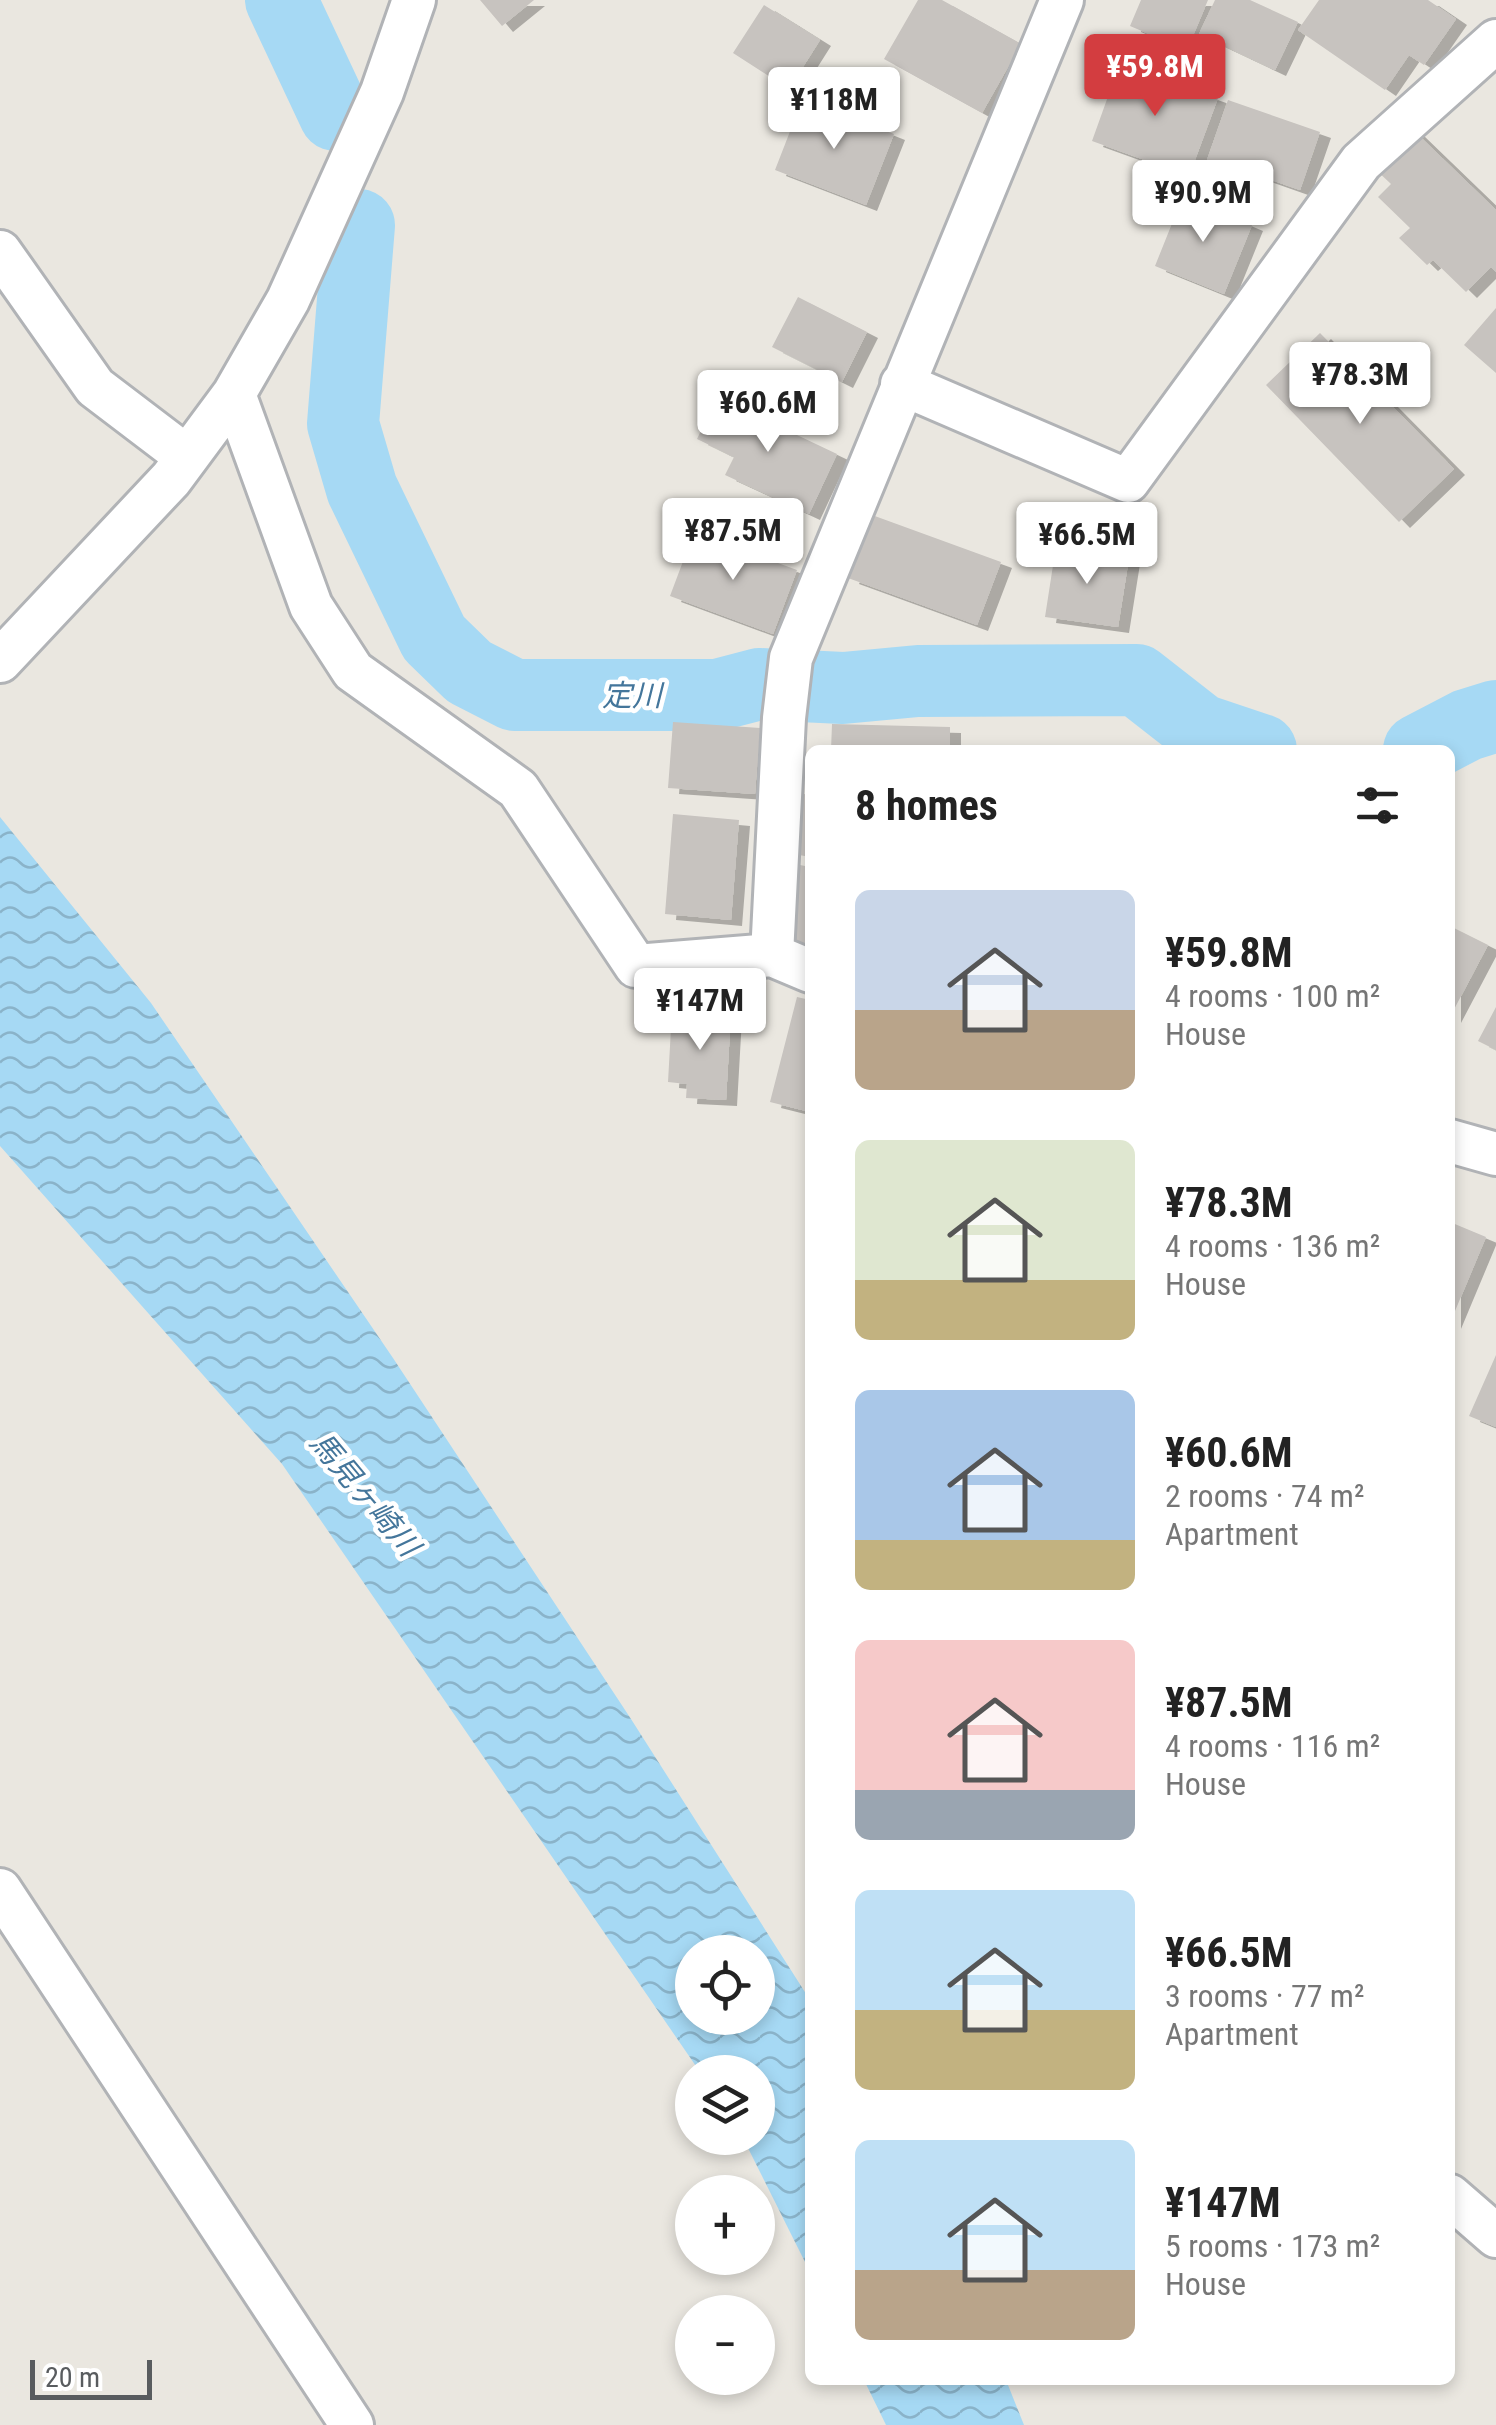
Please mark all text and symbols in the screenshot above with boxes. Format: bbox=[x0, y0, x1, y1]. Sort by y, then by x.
pin: ¥59.8M bbox=[1074, 34, 1236, 119]
text: ¥59.8M bbox=[1106, 47, 1204, 85]
pin: ¥118M bbox=[764, 67, 904, 152]
text: ¥118M bbox=[790, 80, 878, 118]
pin: ¥90.9M bbox=[1122, 160, 1284, 245]
text: ¥90.9M bbox=[1154, 173, 1252, 211]
pin: ¥78.3M bbox=[1279, 342, 1441, 427]
text: ¥78.3M bbox=[1311, 355, 1409, 393]
pin: ¥60.6M bbox=[687, 370, 849, 455]
text: ¥60.6M bbox=[719, 383, 817, 421]
pin: ¥87.5M bbox=[652, 498, 814, 583]
pin: ¥66.5M bbox=[1006, 502, 1168, 587]
text: ¥87.5M bbox=[684, 511, 782, 549]
text: ¥66.5M bbox=[1038, 515, 1136, 553]
water label: 定川 bbox=[602, 678, 665, 713]
icon: filters bbox=[1350, 778, 1405, 833]
text: 8 homes bbox=[855, 781, 998, 830]
text: ¥59.8M bbox=[1165, 928, 1293, 977]
icon: home bbox=[935, 930, 1055, 1050]
pin: ¥147M bbox=[630, 968, 770, 1053]
text: 4 rooms · 100 m² bbox=[1165, 977, 1380, 1015]
text: ¥147M bbox=[656, 981, 744, 1019]
text: House bbox=[1165, 1015, 1246, 1053]
text: ¥78.3M bbox=[1165, 1178, 1293, 1227]
icon: home bbox=[935, 1180, 1055, 1300]
text: 4 rooms · 136 m² bbox=[1165, 1227, 1380, 1265]
text: House bbox=[1165, 1265, 1246, 1303]
water label: 馬見ヶ崎川 bbox=[303, 1425, 429, 1565]
text: ¥60.6M bbox=[1165, 1428, 1293, 1477]
icon: home bbox=[935, 1430, 1055, 1550]
text: 2 rooms · 74 m² bbox=[1165, 1477, 1364, 1515]
text: Apartment bbox=[1165, 1515, 1299, 1553]
text: ¥87.5M bbox=[1165, 1678, 1293, 1727]
icon: home bbox=[935, 1680, 1055, 1800]
text: 4 rooms · 116 m² bbox=[1165, 1727, 1380, 1765]
text: House bbox=[1165, 1765, 1246, 1803]
text: ¥66.5M bbox=[1165, 1928, 1293, 1977]
icon: home bbox=[935, 1930, 1055, 2050]
map controls bbox=[675, 1935, 775, 2395]
button: locate bbox=[675, 1935, 775, 2035]
text: 3 rooms · 77 m² bbox=[1165, 1977, 1364, 2015]
text: Apartment bbox=[1165, 2015, 1299, 2053]
button: layers bbox=[675, 2055, 775, 2155]
button: + bbox=[675, 2175, 775, 2275]
text: ¥147M bbox=[1165, 2178, 1280, 2227]
icon: home bbox=[935, 2180, 1055, 2300]
text: 5 rooms · 173 m² bbox=[1165, 2227, 1380, 2265]
text: House bbox=[1165, 2265, 1246, 2303]
button: − bbox=[675, 2295, 775, 2395]
scale bar bbox=[30, 2355, 152, 2400]
text: 20 m bbox=[45, 2361, 100, 2394]

